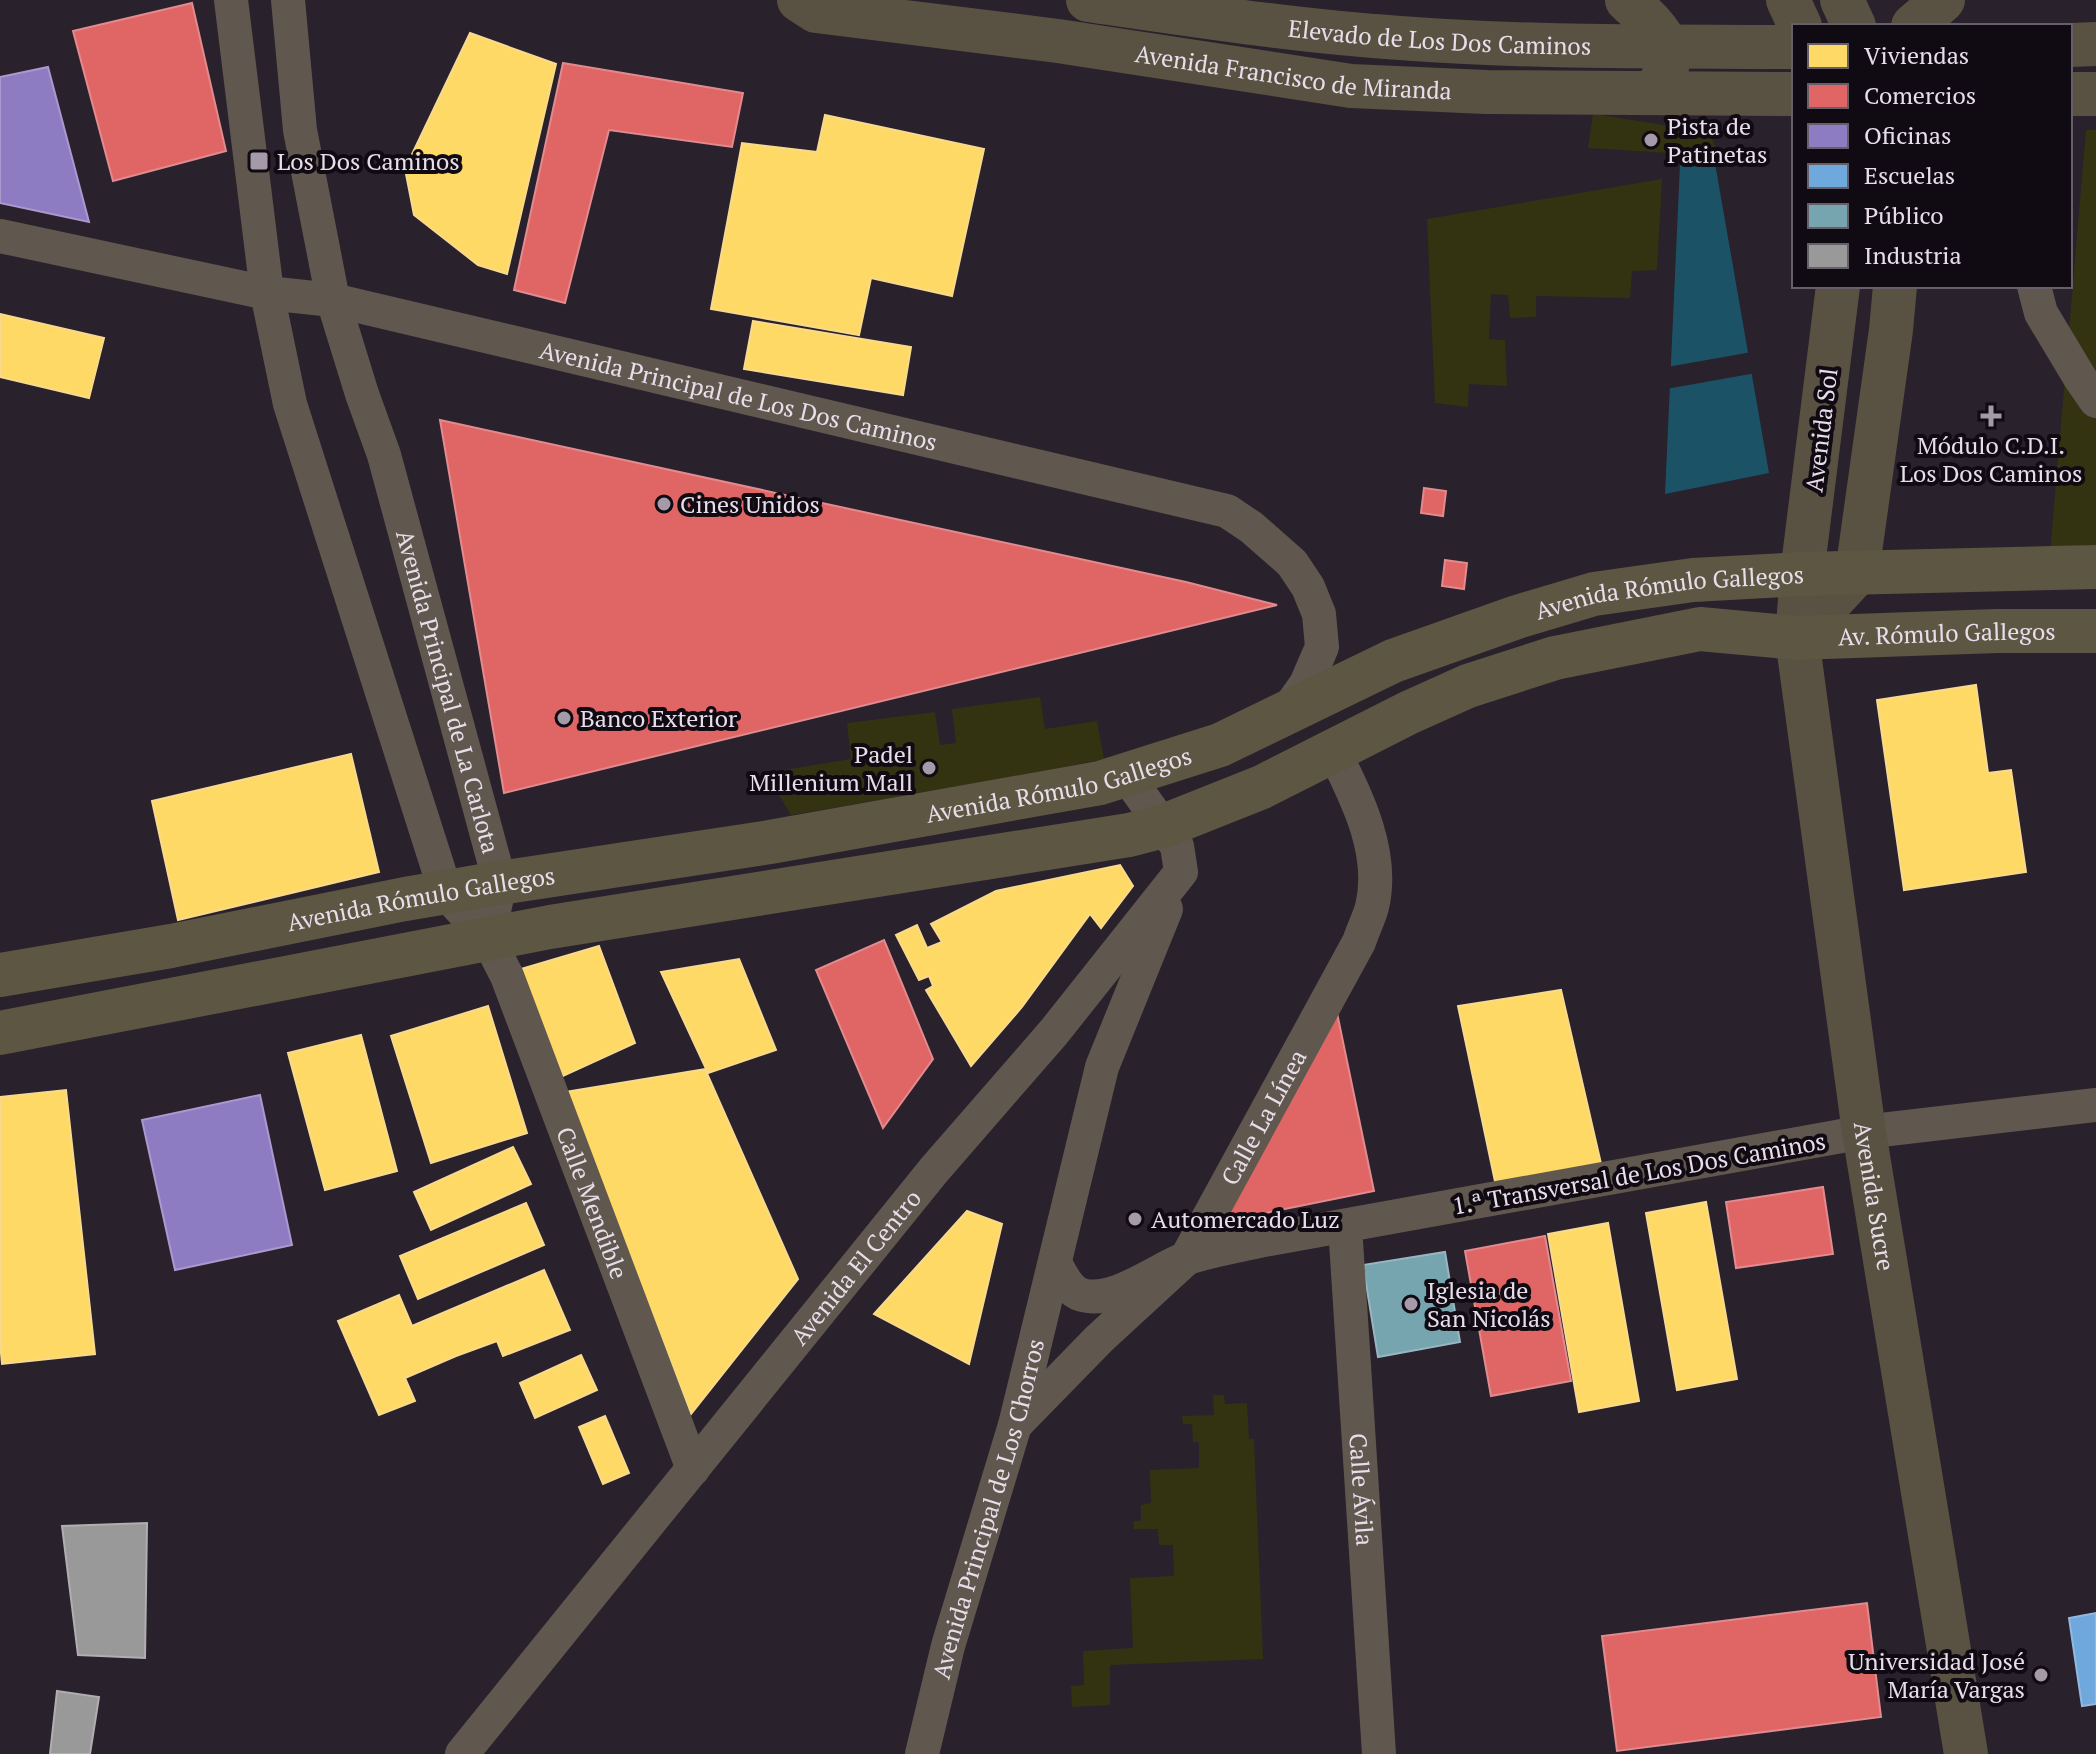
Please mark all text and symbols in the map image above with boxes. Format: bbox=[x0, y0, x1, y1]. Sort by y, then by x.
street label: Elevado de Los Dos Caminos bbox=[1287, 12, 1591, 62]
legend bbox=[1792, 24, 2072, 288]
street label: Avenida Francisco de Miranda bbox=[1133, 37, 1453, 106]
text: Viviendas bbox=[1864, 39, 1969, 71]
text: Comercios bbox=[1864, 79, 1976, 111]
place label: Pista de Patinetas bbox=[1667, 110, 1767, 170]
text: Oficinas bbox=[1864, 119, 1951, 151]
marker: Pista de Patinetas bbox=[1642, 131, 1660, 149]
place label: Los Dos Caminos bbox=[277, 145, 460, 177]
marker: Los Dos Caminos bbox=[248, 150, 270, 172]
text: Escuelas bbox=[1864, 159, 1955, 191]
text: Público bbox=[1864, 199, 1944, 231]
text: Industria bbox=[1864, 239, 1962, 271]
street label: Avenida Principal de Los Dos Caminos bbox=[536, 333, 940, 458]
street label: Avenida Sol bbox=[1798, 366, 1844, 494]
marker: Módulo C.D.I. Los Dos Caminos bbox=[1980, 405, 2002, 427]
place label: Módulo C.D.I. Los Dos Caminos bbox=[1900, 429, 2082, 489]
place label: Cines Unidos bbox=[680, 488, 820, 520]
marker: Cines Unidos bbox=[655, 495, 673, 513]
street label: Avenida Principal de La Carlota bbox=[389, 526, 507, 857]
street label: Avenida Rómulo Gallegos bbox=[1531, 558, 1805, 627]
street label: Av. Rómulo Gallegos bbox=[1837, 615, 2056, 653]
place label: Banco Exterior bbox=[580, 702, 738, 734]
marker: Banco Exterior bbox=[555, 709, 573, 727]
place label: Padel Millenium Mall bbox=[749, 738, 913, 798]
street label: Avenida Rómulo Gallegos bbox=[923, 739, 1196, 830]
marker: Padel Millenium Mall bbox=[920, 759, 938, 777]
street label: Avenida Rómulo Gallegos bbox=[284, 859, 557, 938]
street label: Calle La Línea bbox=[1213, 1044, 1313, 1191]
street label: Avenida Sucre bbox=[1847, 1120, 1902, 1273]
street label: Calle Mendible bbox=[549, 1122, 636, 1283]
street label: 1.ª Transversal de Los Dos Caminos bbox=[1450, 1124, 1828, 1222]
street label: Avenida El Centro bbox=[783, 1183, 928, 1351]
place label: Automercado Luz bbox=[1151, 1203, 1340, 1235]
marker: Automercado Luz bbox=[1126, 1210, 1144, 1228]
place label: Iglesia de San Nicolás bbox=[1427, 1274, 1551, 1334]
marker: Iglesia de San Nicolás bbox=[1402, 1295, 1420, 1313]
street label: Avenida Principal de Los Chorros bbox=[925, 1336, 1051, 1682]
street label: Calle Ávila bbox=[1342, 1432, 1382, 1547]
place label: Universidad José María Vargas bbox=[1848, 1645, 2025, 1705]
marker: Universidad José María Vargas bbox=[2032, 1666, 2050, 1684]

